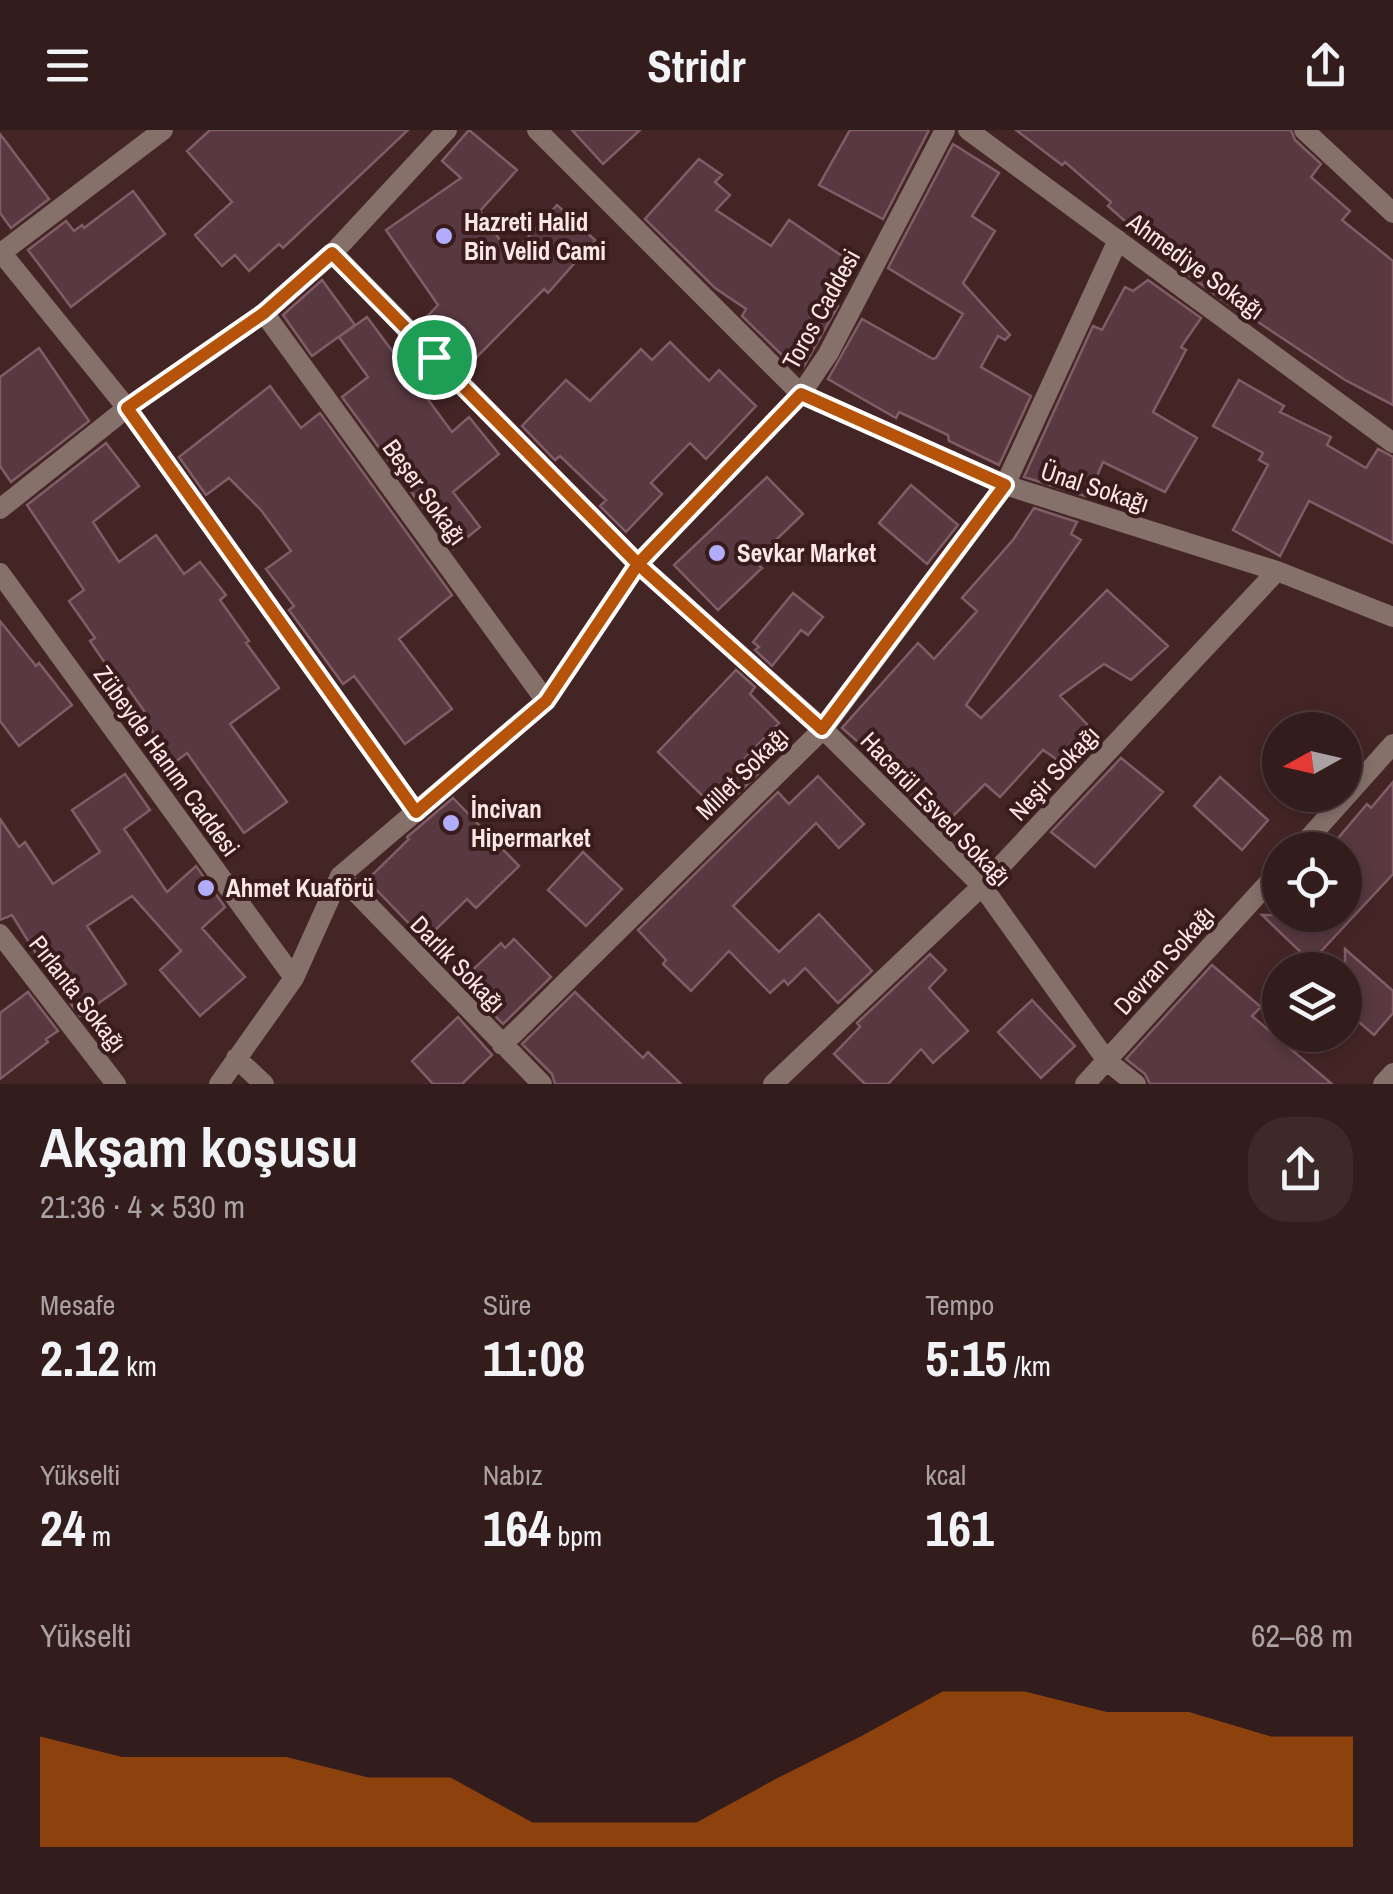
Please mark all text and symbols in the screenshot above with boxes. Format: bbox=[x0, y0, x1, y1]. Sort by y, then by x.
text: Stridr bbox=[647, 35, 746, 96]
icon: menu bbox=[40, 38, 95, 93]
icon: share bbox=[1298, 38, 1353, 93]
street label: Ahmediye Sokağı bbox=[1120, 204, 1271, 327]
place label: Hazreti Halid Bin Velid Cami bbox=[464, 205, 606, 268]
marker: Hazreti Halid Bin Velid Cami bbox=[433, 225, 455, 247]
street label: Toros Caddesi bbox=[774, 243, 868, 375]
pin bbox=[392, 315, 477, 400]
icon: arrive bbox=[407, 330, 462, 385]
street label: Beşer Sokağı bbox=[375, 432, 475, 552]
street label: Ünal Sokağı bbox=[1037, 454, 1153, 520]
place label: Sevkar Market bbox=[737, 536, 876, 570]
marker: Sevkar Market bbox=[706, 542, 728, 564]
street label: Zübeyde Hanım Caddesi bbox=[86, 659, 248, 863]
north arrow bbox=[1262, 712, 1362, 812]
map controls bbox=[1262, 712, 1362, 1052]
street label: Neşir Sokağı bbox=[1001, 718, 1107, 828]
street label: Millet Sokağı bbox=[688, 719, 796, 827]
street label: Hacerül Esved Sokağı bbox=[853, 724, 1019, 894]
place label: İncivan Hipermarket bbox=[471, 792, 591, 855]
marker: İncivan Hipermarket bbox=[440, 812, 462, 834]
button: locate bbox=[1262, 832, 1362, 932]
place label: Ahmet Kuaförü bbox=[226, 871, 374, 905]
marker: Ahmet Kuaförü bbox=[195, 877, 217, 899]
street label: Devran Sokağı bbox=[1106, 898, 1222, 1022]
street label: Darlık Sokağı bbox=[403, 908, 513, 1020]
street label: Pırlanta Sokağı bbox=[21, 928, 135, 1060]
button: layers bbox=[1262, 952, 1362, 1052]
text: Akşam koşusu bbox=[40, 1110, 358, 1184]
button: share bbox=[1248, 1117, 1353, 1222]
text: 21:36 · 4 × 530 m bbox=[40, 1185, 245, 1228]
text: Mesafe bbox=[40, 1286, 115, 1324]
text: Süre bbox=[483, 1286, 531, 1324]
text: Tempo bbox=[925, 1286, 994, 1324]
text: 2.12 bbox=[40, 1324, 120, 1392]
text: 11:08 bbox=[483, 1324, 585, 1392]
text: 5:15 bbox=[925, 1324, 1007, 1392]
text: km bbox=[120, 1347, 157, 1385]
text: /km bbox=[1007, 1347, 1051, 1385]
text: Yükselti bbox=[40, 1456, 120, 1494]
text: Nabız bbox=[483, 1456, 543, 1494]
text: kcal bbox=[925, 1456, 966, 1494]
text: 24 bbox=[40, 1494, 86, 1562]
text: 164 bbox=[483, 1494, 551, 1562]
text: 161 bbox=[925, 1494, 994, 1562]
text: m bbox=[86, 1517, 111, 1555]
text: bpm bbox=[551, 1517, 602, 1555]
text: Yükselti bbox=[40, 1614, 132, 1657]
text: 62–68 m bbox=[1251, 1614, 1353, 1657]

